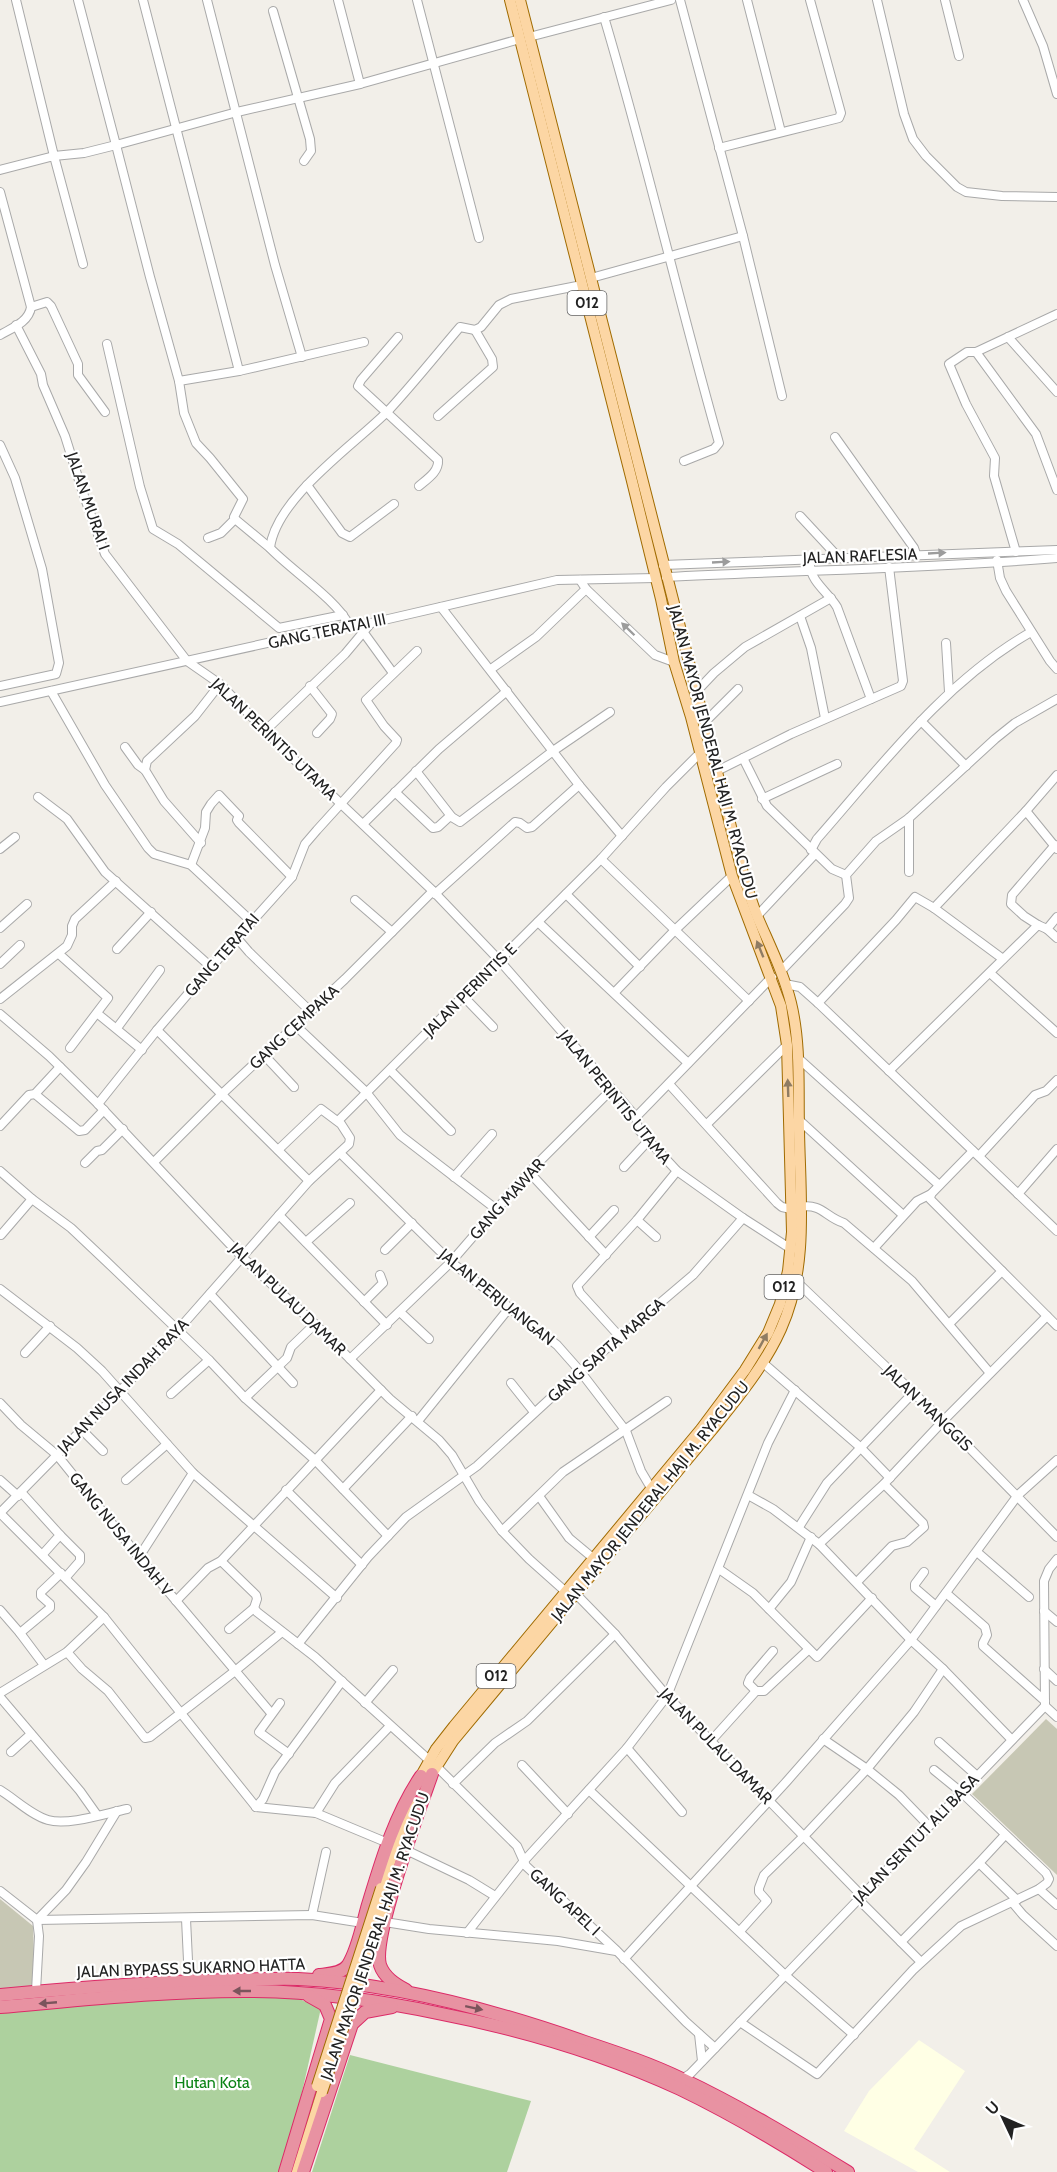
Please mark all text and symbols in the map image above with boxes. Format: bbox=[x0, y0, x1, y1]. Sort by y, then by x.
road number: 012 bbox=[568, 291, 606, 315]
street label: JALAN MURAI I bbox=[62, 449, 114, 552]
street label: JALAN RAFLESIA bbox=[801, 544, 918, 568]
one-way arrow bbox=[928, 549, 947, 558]
one-way arrow bbox=[712, 557, 731, 567]
street label: JALAN MAYOR JENDERAL HAJI M. RYACUDU bbox=[664, 602, 761, 901]
street label: GANG TERATAI III bbox=[266, 609, 388, 653]
one-way arrow bbox=[620, 622, 635, 636]
street label: JALAN PERINTIS UTAMA bbox=[207, 673, 341, 804]
street label: GANG TERATAI bbox=[181, 910, 263, 1000]
street label: JALAN PERINTIS E bbox=[419, 939, 521, 1041]
one-way arrow bbox=[755, 939, 765, 957]
street label: GANG CEMPAKA bbox=[245, 981, 343, 1073]
street label: JALAN PERINTIS UTAMA bbox=[554, 1025, 675, 1168]
one-way arrow bbox=[784, 1079, 793, 1098]
street label: GANG MAWAR bbox=[466, 1154, 549, 1243]
street label: JALAN PULAU DAMAR bbox=[225, 1238, 350, 1360]
street label: JALAN PERJUANGAN bbox=[435, 1244, 558, 1349]
road number: 012 bbox=[764, 1275, 804, 1299]
street label: GANG SAPTA MARGA bbox=[544, 1294, 668, 1406]
street label: JALAN NUSA INDAH RAYA bbox=[53, 1314, 193, 1458]
one-way arrow bbox=[758, 1333, 768, 1350]
street label: JALAN MANGGIS bbox=[879, 1360, 976, 1455]
street label: JALAN MAYOR JENDERAL HAJI M. RYACUDU bbox=[547, 1377, 753, 1626]
street label: GANG NUSA INDAH V bbox=[65, 1469, 177, 1600]
road number: 012 bbox=[476, 1664, 516, 1688]
street label: JALAN PULAU DAMAR bbox=[655, 1683, 777, 1808]
street label: JALAN SENTUT ALI BASA bbox=[849, 1770, 983, 1908]
street label: JALAN MAYOR JENDERAL HAJI M. RYACUDU bbox=[316, 1790, 433, 2083]
street label: GANG APEL I bbox=[526, 1864, 604, 1940]
street label: JALAN BYPASS SUKARNO HATTA bbox=[75, 1955, 306, 1982]
one-way arrow bbox=[233, 1986, 252, 1996]
one-way arrow bbox=[38, 1998, 57, 2008]
one-way arrow bbox=[465, 2004, 484, 2013]
park label: Hutan Kota bbox=[174, 2073, 250, 2092]
north arrow bbox=[973, 2088, 1033, 2148]
text: U bbox=[982, 2097, 1003, 2119]

